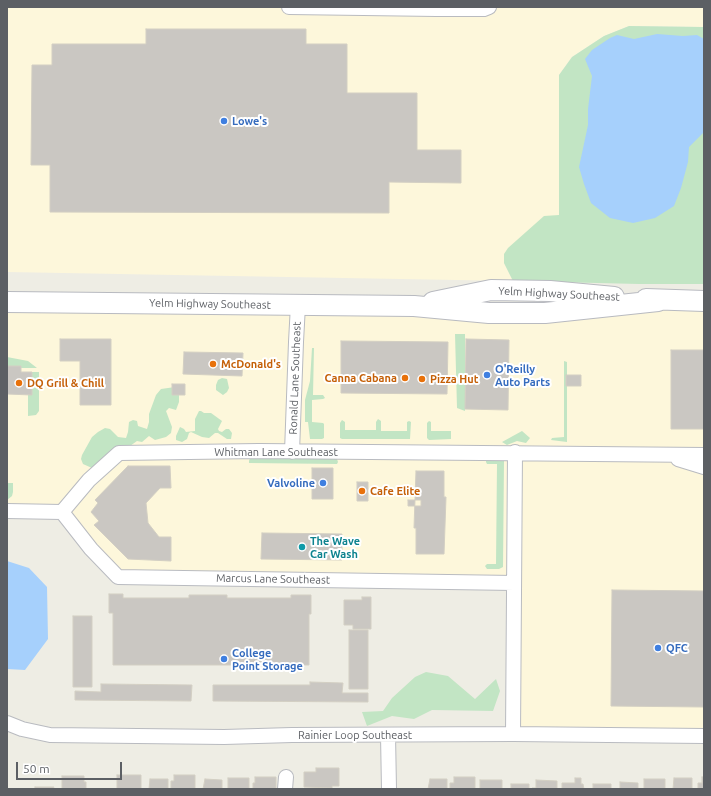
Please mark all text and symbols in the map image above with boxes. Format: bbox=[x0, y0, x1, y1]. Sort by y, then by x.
place label: Lowe's bbox=[232, 114, 267, 128]
marker: Lowe's bbox=[219, 116, 229, 126]
street label: Yelm Highway Southeast bbox=[498, 284, 620, 304]
street label: Yelm Highway Southeast bbox=[149, 296, 271, 312]
street label: Ronald Lane Southeast bbox=[286, 321, 304, 435]
place label: McDonald's bbox=[221, 357, 281, 371]
marker: McDonald's bbox=[208, 359, 218, 369]
place label: O'Reilly Auto Parts bbox=[495, 362, 550, 388]
marker: O'Reilly Auto Parts bbox=[482, 370, 492, 380]
place label: Canna Cabana bbox=[324, 371, 397, 385]
place label: Pizza Hut bbox=[430, 372, 478, 386]
marker: Canna Cabana bbox=[400, 373, 410, 383]
marker: Pizza Hut bbox=[417, 374, 427, 384]
place label: DQ Grill & Chill bbox=[27, 376, 104, 390]
marker: DQ Grill & Chill bbox=[14, 378, 24, 388]
street label: Whitman Lane Southeast bbox=[214, 445, 338, 459]
place label: Valvoline bbox=[267, 476, 315, 490]
marker: Valvoline bbox=[318, 478, 328, 488]
place label: Cafe Elite bbox=[370, 484, 420, 498]
marker: Cafe Elite bbox=[357, 486, 367, 496]
place label: The Wave Car Wash bbox=[310, 534, 360, 560]
marker: The Wave Car Wash bbox=[297, 542, 307, 552]
street label: Marcus Lane Southeast bbox=[216, 571, 330, 587]
place label: QFC bbox=[666, 641, 688, 655]
marker: QFC bbox=[653, 643, 663, 653]
place label: College Point Storage bbox=[232, 646, 303, 672]
marker: College Point Storage bbox=[219, 654, 229, 664]
street label: Rainier Loop Southeast bbox=[298, 728, 412, 742]
scale bar bbox=[18, 754, 124, 780]
text: 50 m bbox=[23, 762, 50, 775]

